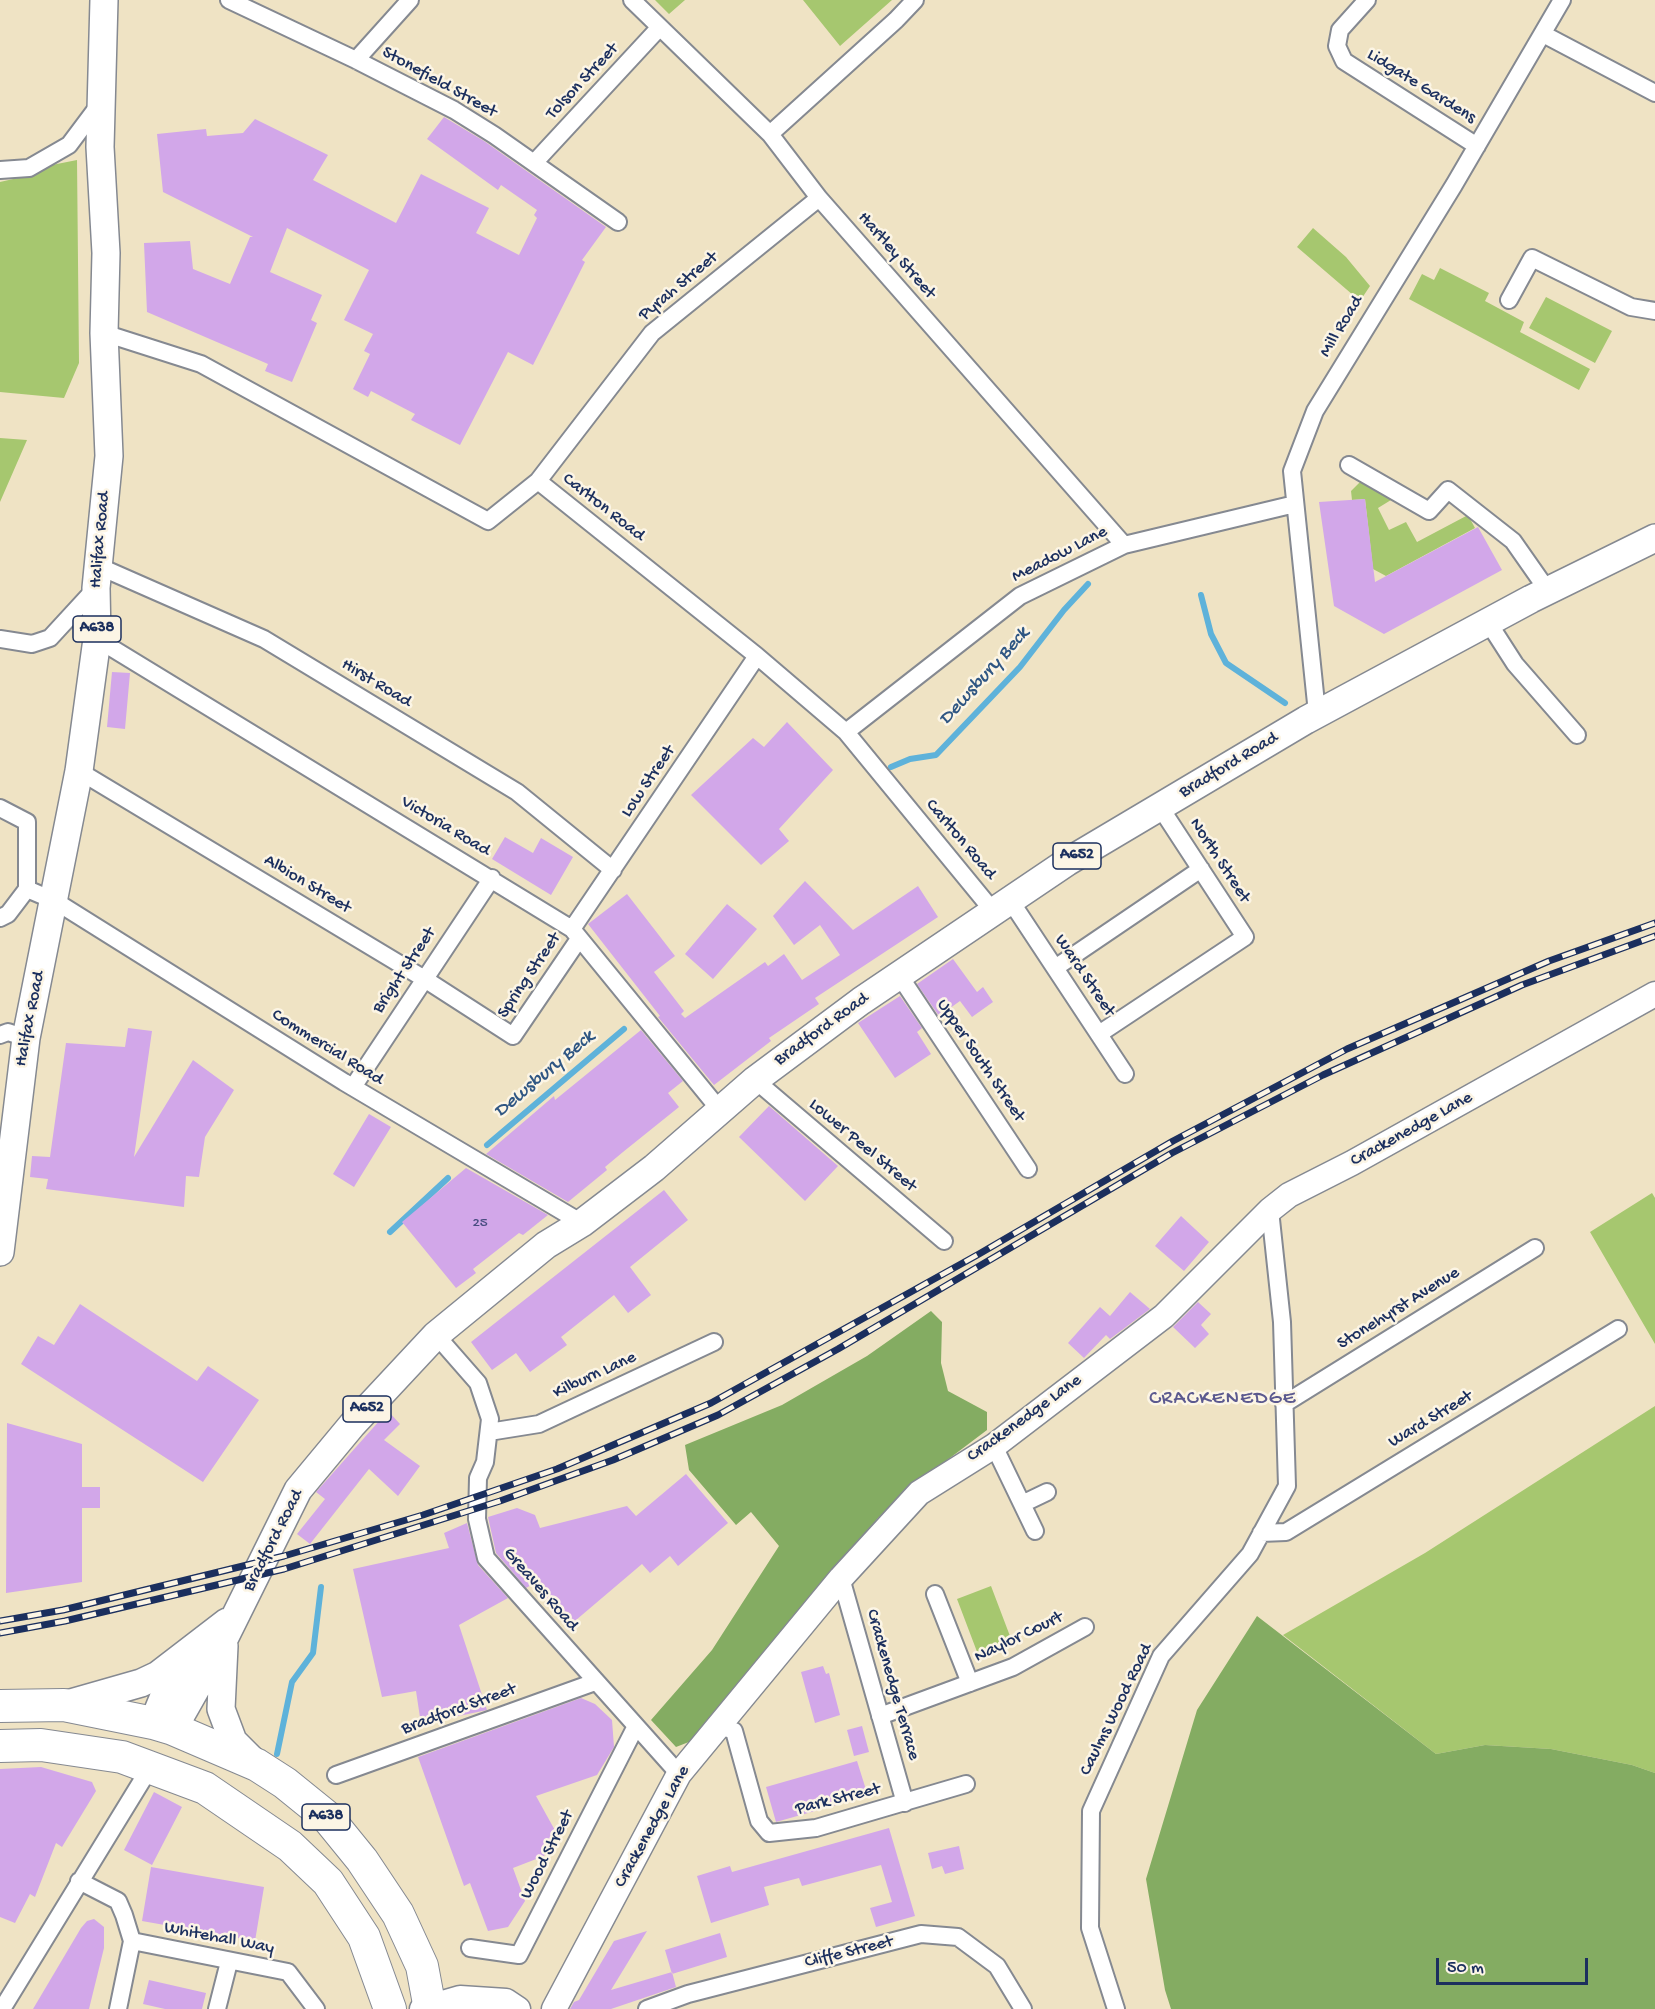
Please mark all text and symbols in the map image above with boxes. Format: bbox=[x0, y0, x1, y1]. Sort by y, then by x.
street label: Tolson Street bbox=[542, 39, 624, 125]
street label: Stonefield Street bbox=[378, 42, 500, 124]
street label: Lidgate Gardens bbox=[1362, 45, 1480, 129]
street label: Hartley Street bbox=[852, 208, 940, 304]
street label: Pyrah Street bbox=[635, 248, 723, 326]
street label: Mill Road bbox=[1315, 292, 1369, 362]
street label: Carlton Road bbox=[557, 469, 649, 547]
street label: Halifax Road bbox=[86, 491, 116, 589]
street label: Meadow Lane bbox=[1009, 522, 1111, 588]
road number: A638 bbox=[73, 616, 121, 642]
water label: Dewsbury Beck bbox=[935, 623, 1035, 731]
street label: Hirst Road bbox=[337, 655, 415, 713]
street label: Bradford Road bbox=[1176, 728, 1282, 804]
street label: Low Street bbox=[617, 742, 681, 822]
street label: Victoria Road bbox=[396, 792, 494, 862]
street label: Carlton Road bbox=[920, 795, 1000, 885]
street label: North Street bbox=[1184, 815, 1254, 907]
road number: A652 bbox=[1053, 843, 1101, 869]
street label: Albion Street bbox=[259, 850, 355, 920]
street label: Bright Street bbox=[368, 924, 442, 1018]
street label: Spring Street bbox=[493, 929, 567, 1023]
street label: Ward Street bbox=[1049, 931, 1119, 1021]
street label: Halifax Road bbox=[11, 969, 51, 1069]
street label: Bradford Road bbox=[771, 989, 873, 1071]
street label: Upper South Street bbox=[931, 995, 1029, 1127]
street label: Commercial Road bbox=[267, 1005, 387, 1091]
water label: Dewsbury Beck bbox=[490, 1026, 600, 1124]
street label: Crackenedge Lane bbox=[1347, 1088, 1477, 1172]
street label: Lower Peel Street bbox=[804, 1094, 920, 1198]
house number: 25 bbox=[472, 1215, 488, 1233]
street label: Stonehyrst Avenue bbox=[1334, 1263, 1464, 1355]
street label: Kilburn Lane bbox=[550, 1347, 640, 1405]
street label: Crackenedge Lane bbox=[964, 1370, 1086, 1468]
street label: Ward Street bbox=[1385, 1386, 1477, 1454]
district label: CRACKENEDGE bbox=[1149, 1388, 1297, 1412]
road number: A652 bbox=[343, 1396, 391, 1422]
street label: Bradford Road bbox=[239, 1486, 309, 1596]
street label: Greaves Road bbox=[498, 1544, 582, 1636]
street label: Crackenedge Terrace bbox=[860, 1607, 924, 1763]
street label: Naylor Court bbox=[971, 1607, 1067, 1669]
street label: Caulms Wood Road bbox=[1076, 1641, 1158, 1779]
street label: Bradford Street bbox=[399, 1679, 519, 1741]
street label: Crackenedge Lane bbox=[611, 1762, 695, 1892]
street label: Park Street bbox=[793, 1779, 883, 1821]
road number: A638 bbox=[302, 1804, 350, 1830]
street label: Wood Street bbox=[516, 1807, 580, 1903]
street label: Whitehall Way bbox=[162, 1918, 276, 1960]
street label: Cliffe Street bbox=[803, 1932, 895, 1974]
scale bar bbox=[1439, 1946, 1590, 1984]
text: 50 m bbox=[1447, 1958, 1484, 1979]

